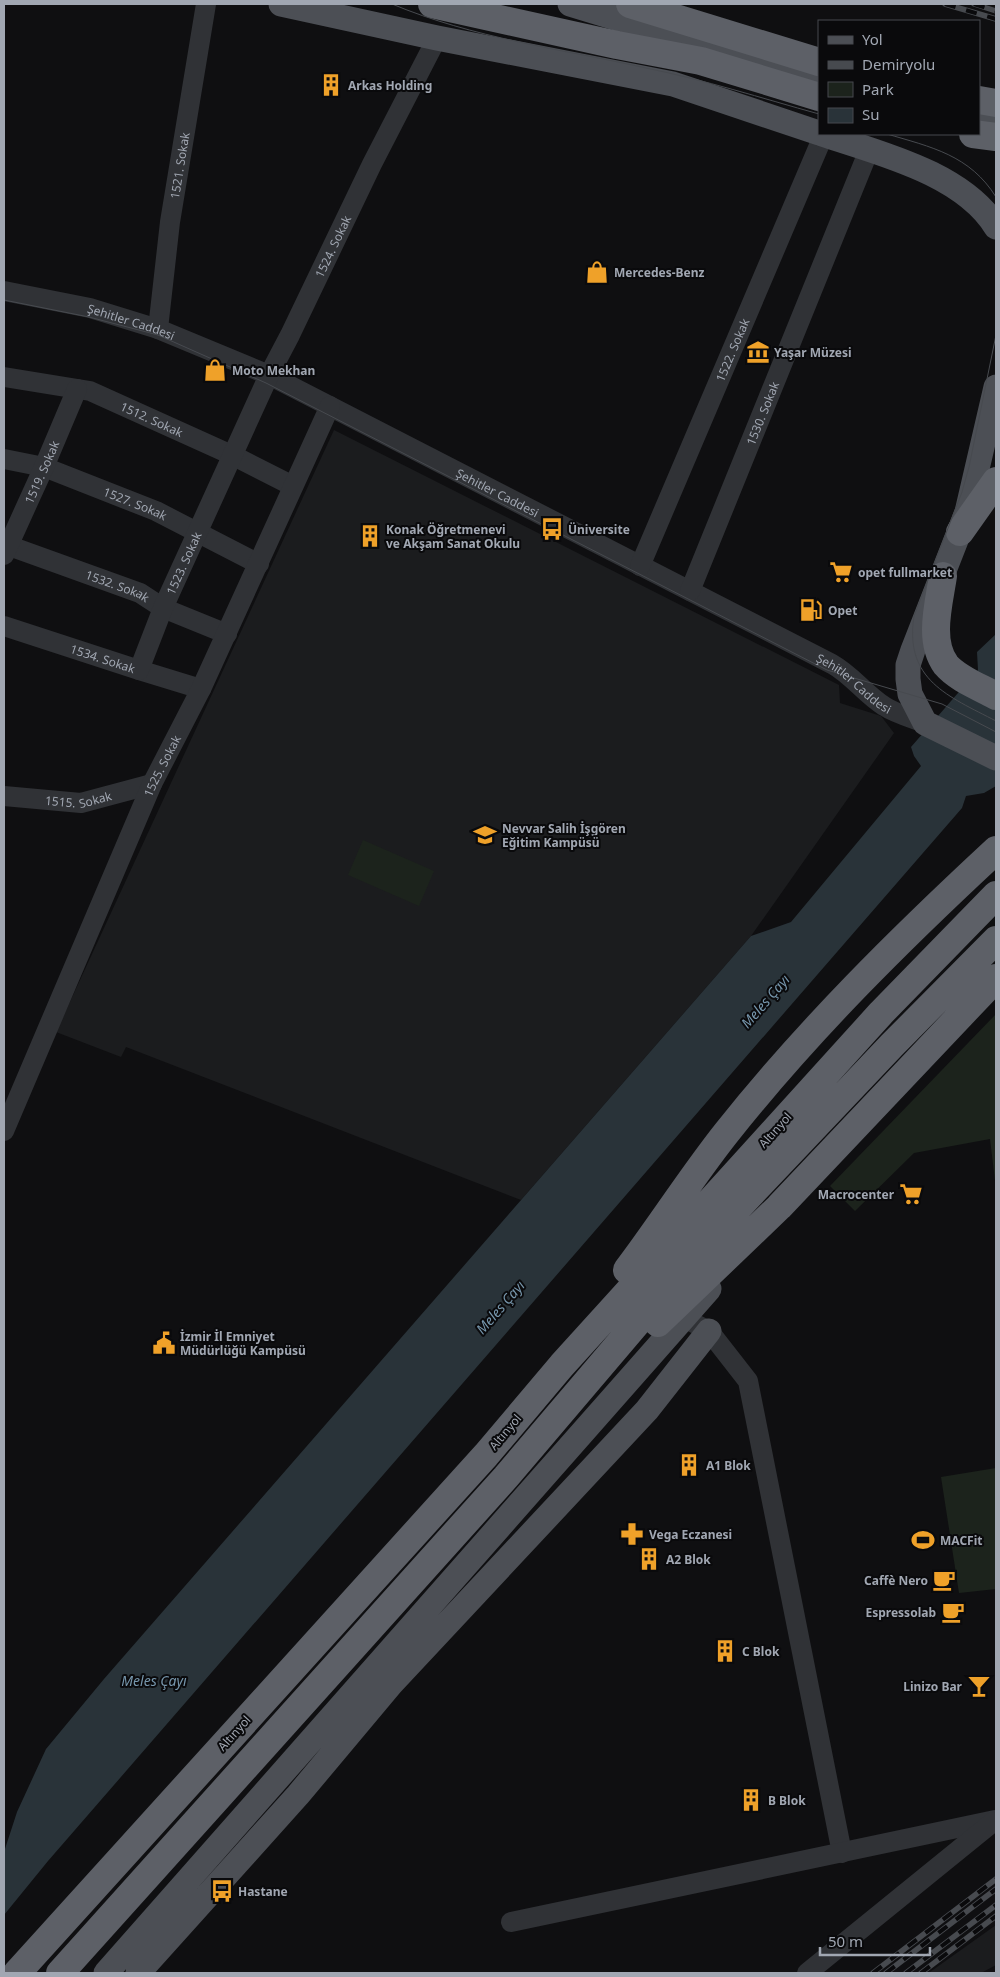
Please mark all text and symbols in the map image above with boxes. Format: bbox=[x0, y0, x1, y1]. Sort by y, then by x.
legend bbox=[818, 20, 980, 135]
text: Yol bbox=[862, 29, 883, 49]
text: Demiryolu bbox=[862, 54, 935, 74]
building icon: Arkas Holding bbox=[318, 72, 344, 98]
place label: Arkas Holding bbox=[348, 77, 432, 94]
text: Park bbox=[862, 79, 894, 99]
text: Su bbox=[862, 104, 880, 124]
street label: 1521. Sokak bbox=[165, 130, 193, 200]
street label: 1524. Sokak bbox=[310, 212, 355, 280]
shop icon: Mercedes-Benz bbox=[584, 259, 610, 285]
place label: Mercedes-Benz bbox=[614, 264, 705, 281]
street label: Şehitler Caddesi bbox=[85, 299, 178, 344]
street label: 1522. Sokak bbox=[711, 315, 753, 384]
museum icon: Yaşar Müzesi bbox=[745, 339, 771, 365]
place label: Yaşar Müzesi bbox=[774, 344, 852, 361]
shop icon: Moto Mekhan bbox=[202, 357, 228, 383]
place label: Moto Mekhan bbox=[232, 362, 315, 379]
street label: 1530. Sokak bbox=[742, 378, 783, 447]
street label: 1512. Sokak bbox=[118, 397, 187, 441]
street label: 1519. Sokak bbox=[20, 437, 63, 506]
street label: Şehitler Caddesi bbox=[453, 464, 542, 521]
street label: 1527. Sokak bbox=[101, 483, 171, 524]
bus stop icon: Üniversite bbox=[539, 516, 565, 542]
place label: Konak Öğretmenevi ve Akşam Sanat Okulu bbox=[386, 521, 520, 552]
place label: Üniversite bbox=[568, 521, 630, 538]
building icon: Konak Öğretmenevi ve Akşam Sanat Okulu bbox=[357, 523, 383, 549]
street label: 1523. Sokak bbox=[162, 528, 205, 597]
supermarket icon: opet fullmarket bbox=[828, 559, 854, 585]
place label: opet fullmarket bbox=[858, 564, 952, 581]
street label: 1532. Sokak bbox=[83, 566, 154, 606]
fuel station icon: Opet bbox=[798, 597, 824, 623]
place label: Opet bbox=[828, 602, 857, 619]
street label: 1534. Sokak bbox=[68, 640, 138, 677]
street label: Şehitler Caddesi bbox=[814, 649, 895, 717]
street label: 1525. Sokak bbox=[139, 731, 185, 799]
street label: 1515. Sokak bbox=[44, 787, 114, 812]
place label: Nevvar Salih İşgören Eğitim Kampüsü bbox=[502, 820, 626, 851]
school or university icon: Nevvar Salih İşgören Eğitim Kampüsü bbox=[472, 822, 498, 848]
water label: Meles Çayı bbox=[736, 970, 794, 1032]
street label: Altınyol bbox=[755, 1109, 795, 1151]
supermarket icon: Macrocenter bbox=[898, 1181, 924, 1207]
place label: Macrocenter bbox=[818, 1186, 895, 1203]
water label: Meles Çayı bbox=[471, 1276, 529, 1338]
place label: İzmir İl Emniyet Müdürlüğü Kampüsü bbox=[180, 1328, 306, 1359]
public building icon: İzmir İl Emniyet Müdürlüğü Kampüsü bbox=[151, 1330, 177, 1356]
street label: Altınyol bbox=[485, 1410, 525, 1454]
building icon: A1 Blok bbox=[676, 1452, 702, 1478]
place label: A1 Blok bbox=[706, 1457, 751, 1474]
pharmacy icon: Vega Eczanesi bbox=[619, 1521, 645, 1547]
place label: Vega Eczanesi bbox=[649, 1526, 732, 1543]
sports icon: MACFit bbox=[910, 1527, 936, 1553]
place label: MACFit bbox=[940, 1532, 982, 1549]
building icon: A2 Blok bbox=[636, 1546, 662, 1572]
place label: A2 Blok bbox=[666, 1551, 711, 1568]
cafe icon: Caffè Nero bbox=[931, 1567, 957, 1593]
place label: Caffè Nero bbox=[864, 1572, 928, 1589]
cafe icon: Espressolab bbox=[940, 1599, 966, 1625]
place label: Espressolab bbox=[865, 1604, 936, 1621]
building icon: C Blok bbox=[712, 1638, 738, 1664]
place label: C Blok bbox=[742, 1643, 780, 1660]
water label: Meles Çayı bbox=[121, 1671, 187, 1690]
bar icon: Linizo Bar bbox=[966, 1673, 992, 1699]
place label: Linizo Bar bbox=[903, 1678, 963, 1695]
street label: Altınyol bbox=[214, 1712, 254, 1754]
building icon: B Blok bbox=[738, 1787, 764, 1813]
place label: B Blok bbox=[768, 1792, 806, 1809]
bus stop icon: Hastane bbox=[209, 1878, 235, 1904]
place label: Hastane bbox=[238, 1883, 288, 1900]
scale bar bbox=[820, 1924, 930, 1956]
text: 50 m bbox=[828, 1931, 863, 1951]

